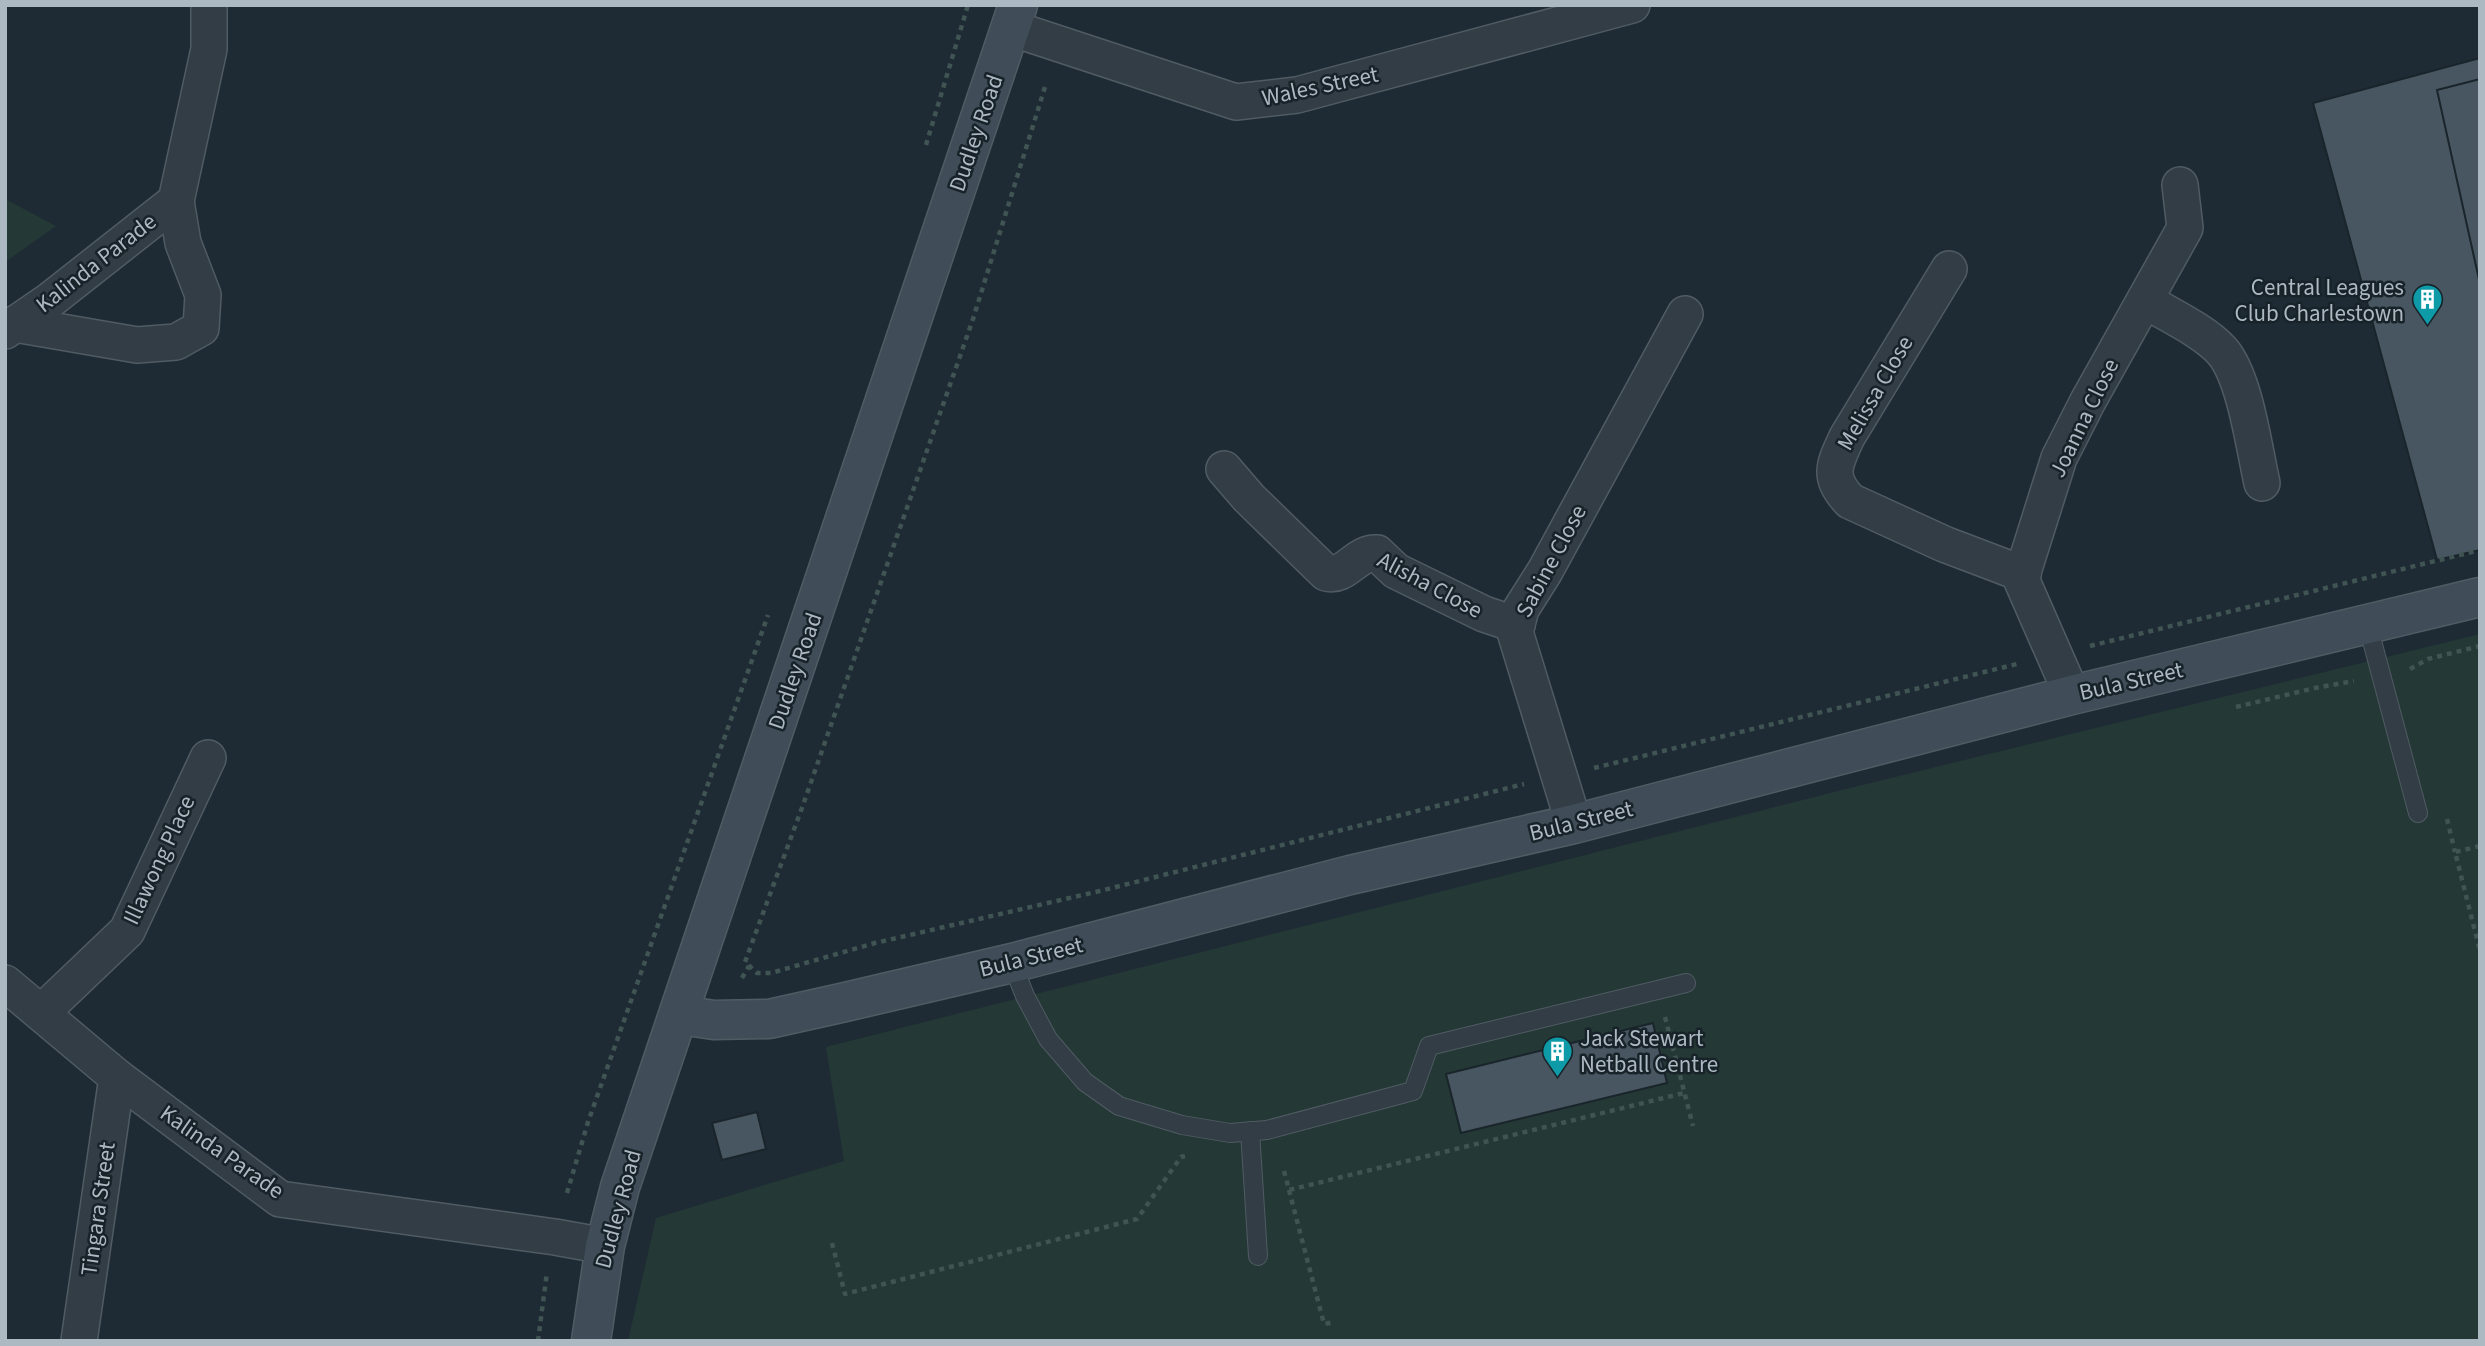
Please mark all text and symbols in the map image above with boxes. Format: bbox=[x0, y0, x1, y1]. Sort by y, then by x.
street label: Wales Street bbox=[1259, 58, 1382, 114]
street label: Dudley Road bbox=[941, 70, 1011, 196]
street label: Kalinda Parade bbox=[29, 205, 163, 321]
place label: Central Leagues Club Charlestown bbox=[2235, 271, 2404, 330]
building icon: Central Leagues Club Charlestown bbox=[2410, 283, 2444, 327]
street label: Melissa Close bbox=[1829, 330, 1921, 456]
street label: Joanna Close bbox=[2041, 353, 2127, 483]
street label: Sabine Close bbox=[1507, 499, 1595, 623]
street label: Alisha Close bbox=[1372, 543, 1488, 627]
street label: Dudley Road bbox=[760, 608, 830, 734]
street label: Bula Street bbox=[2076, 653, 2186, 709]
street label: Illawong Place bbox=[115, 790, 203, 930]
street label: Bula Street bbox=[1526, 792, 1636, 850]
street label: Bula Street bbox=[976, 928, 1086, 986]
place label: Jack Stewart Netball Centre bbox=[1580, 1022, 1718, 1081]
building icon: Jack Stewart Netball Centre bbox=[1540, 1034, 1574, 1078]
street label: Kalinda Parade bbox=[153, 1097, 291, 1207]
street label: Tingara Street bbox=[72, 1140, 124, 1278]
street label: Dudley Road bbox=[586, 1146, 650, 1272]

